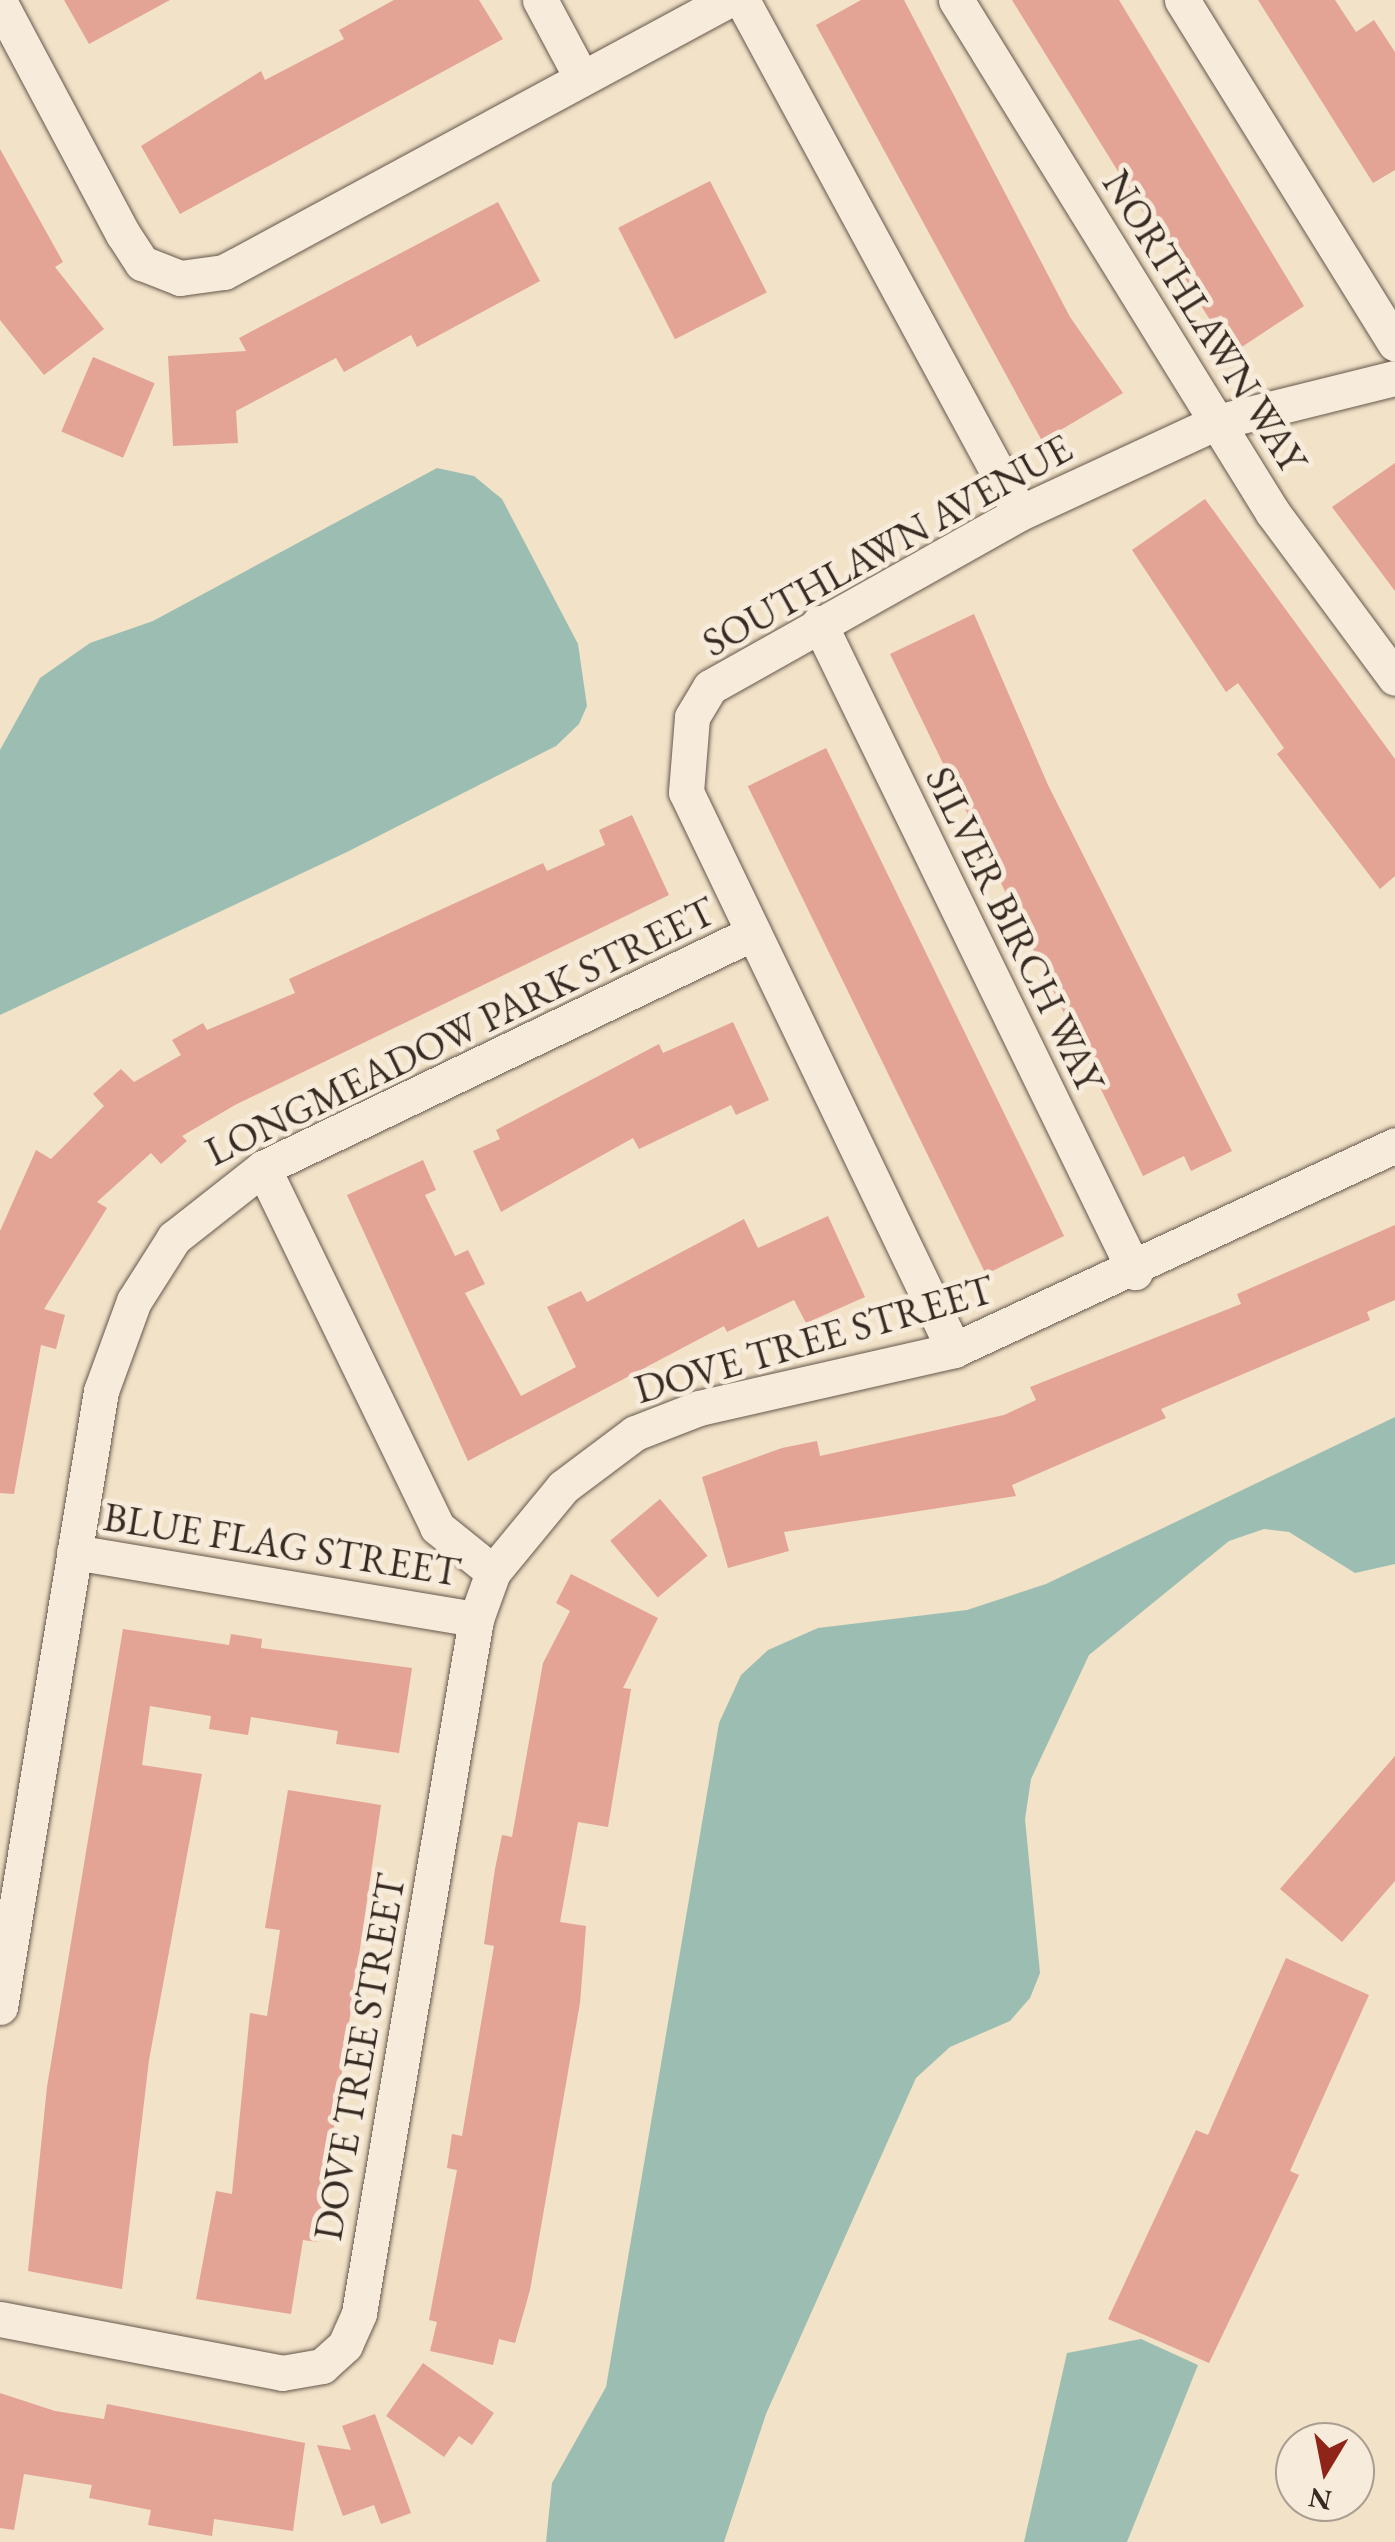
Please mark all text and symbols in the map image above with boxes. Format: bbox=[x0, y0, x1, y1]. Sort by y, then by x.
street label: NORTHLAWN WAY bbox=[1093, 161, 1317, 481]
street label: SOUTHLAWN AVENUE bbox=[694, 423, 1080, 667]
street label: SILVER BIRCH WAY bbox=[916, 759, 1114, 1099]
street label: LONGMEADOW PARK STREET bbox=[198, 887, 722, 1175]
street label: DOVE TREE STREET bbox=[629, 1265, 999, 1413]
street label: BLUE FLAG STREET bbox=[100, 1492, 464, 1596]
street label: DOVE TREE STREET bbox=[303, 1870, 415, 2244]
north arrow bbox=[1275, 2422, 1375, 2522]
text: N bbox=[1306, 2480, 1334, 2519]

